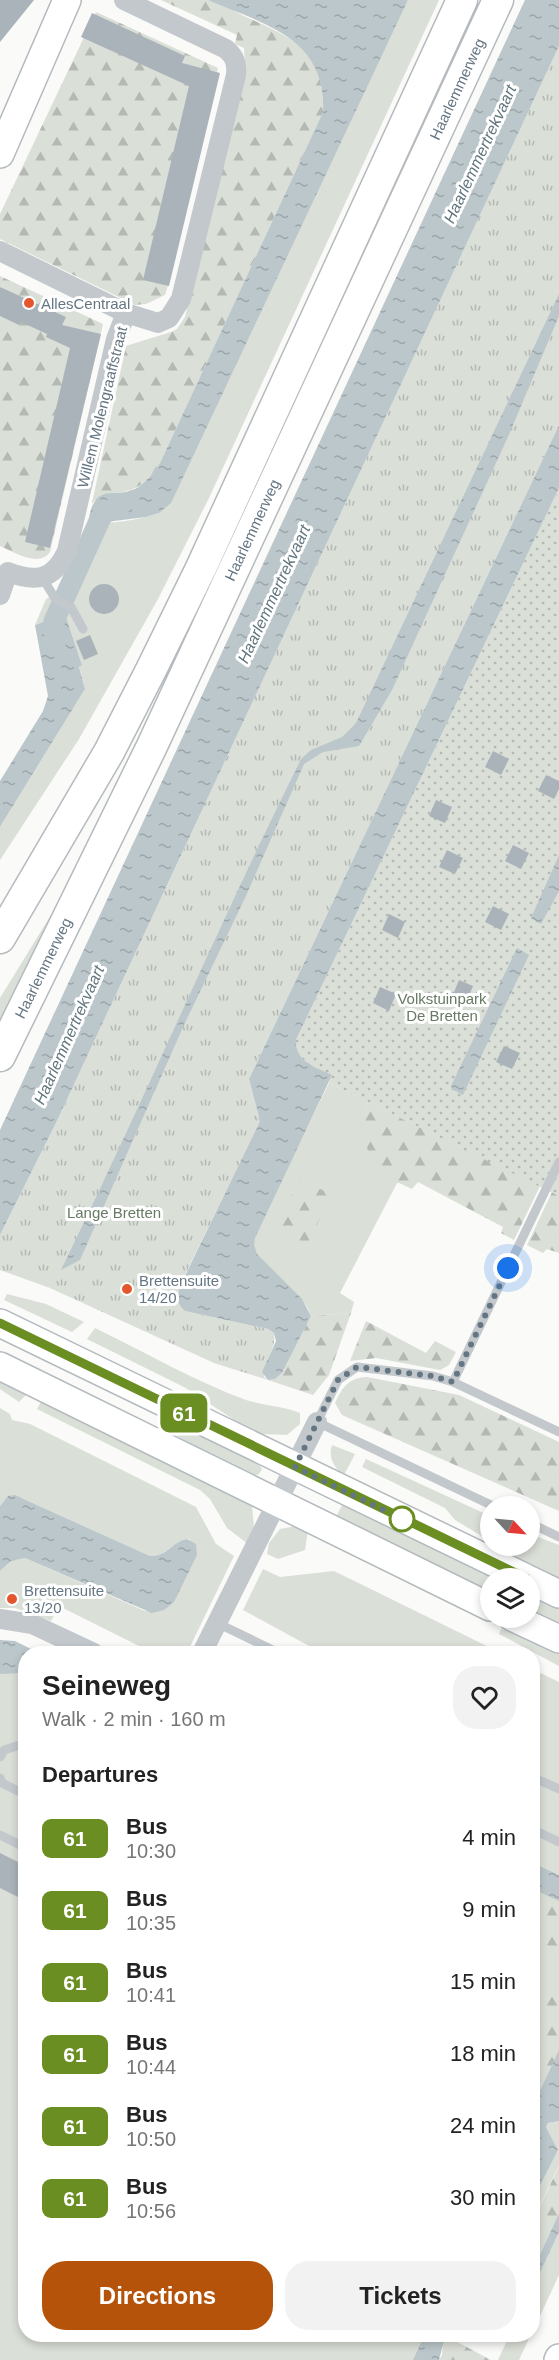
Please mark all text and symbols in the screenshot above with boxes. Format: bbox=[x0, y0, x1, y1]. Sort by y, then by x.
street label: Haarlemmerweg bbox=[426, 36, 488, 142]
water label: Haarlemmertrekvaart bbox=[441, 82, 520, 226]
place label: AllesCentraal bbox=[41, 295, 130, 312]
marker: AllesCentraal bbox=[22, 296, 36, 310]
street label: Willem Molengraaffstraat bbox=[74, 324, 130, 489]
street label: Haarlemmerweg bbox=[221, 477, 283, 583]
water label: Haarlemmertrekvaart bbox=[235, 522, 314, 666]
street label: Haarlemmerweg bbox=[11, 915, 75, 1021]
water label: Haarlemmertrekvaart bbox=[31, 962, 108, 1107]
park label: Volkstuinpark De Bretten bbox=[397, 990, 487, 1024]
park label: Lange Bretten bbox=[67, 1204, 161, 1221]
your location bbox=[493, 1253, 523, 1283]
place label: Brettensuite 14/20 bbox=[139, 1272, 219, 1306]
marker: Brettensuite 14/20 bbox=[120, 1282, 134, 1296]
line badge: 61 bbox=[157, 1394, 211, 1432]
text: 61 bbox=[172, 1402, 196, 1425]
north arrow bbox=[480, 1496, 540, 1556]
map controls bbox=[480, 1496, 540, 1628]
unlabelled marker bbox=[389, 1506, 415, 1532]
button: layers bbox=[480, 1568, 540, 1628]
place label: Brettensuite 13/20 bbox=[24, 1582, 104, 1616]
marker: Brettensuite 13/20 bbox=[5, 1592, 19, 1606]
button: heart bbox=[453, 1666, 516, 1729]
text: Seineweg bbox=[42, 1670, 171, 1701]
text: Walk · 2 min · 160 m bbox=[42, 1708, 226, 1730]
text: Departures bbox=[42, 1762, 158, 1787]
text: Bus bbox=[126, 1814, 168, 1839]
text: 4 min bbox=[462, 1825, 516, 1850]
text: 61 bbox=[63, 1827, 87, 1850]
text: 10:30 bbox=[126, 1840, 176, 1862]
text: Bus bbox=[126, 1886, 168, 1911]
text: 9 min bbox=[462, 1897, 516, 1922]
text: 61 bbox=[63, 1899, 87, 1922]
text: 10:35 bbox=[126, 1912, 176, 1934]
text: Bus bbox=[126, 1958, 168, 1983]
text: 15 min bbox=[450, 1969, 516, 1994]
text: 61 bbox=[63, 1971, 87, 1994]
text: 10:41 bbox=[126, 1984, 176, 2006]
text: Bus bbox=[126, 2030, 168, 2055]
text: 18 min bbox=[450, 2041, 516, 2066]
text: 61 bbox=[63, 2043, 87, 2066]
text: 10:44 bbox=[126, 2056, 176, 2078]
text: Bus bbox=[126, 2102, 168, 2127]
text: 24 min bbox=[450, 2113, 516, 2138]
text: 61 bbox=[63, 2115, 87, 2138]
text: 10:50 bbox=[126, 2128, 176, 2150]
text: Bus bbox=[126, 2174, 168, 2199]
text: 30 min bbox=[450, 2185, 516, 2210]
text: 61 bbox=[63, 2187, 87, 2210]
text: 10:56 bbox=[126, 2200, 176, 2222]
button: Directions bbox=[42, 2261, 273, 2330]
button: Tickets bbox=[285, 2261, 516, 2330]

